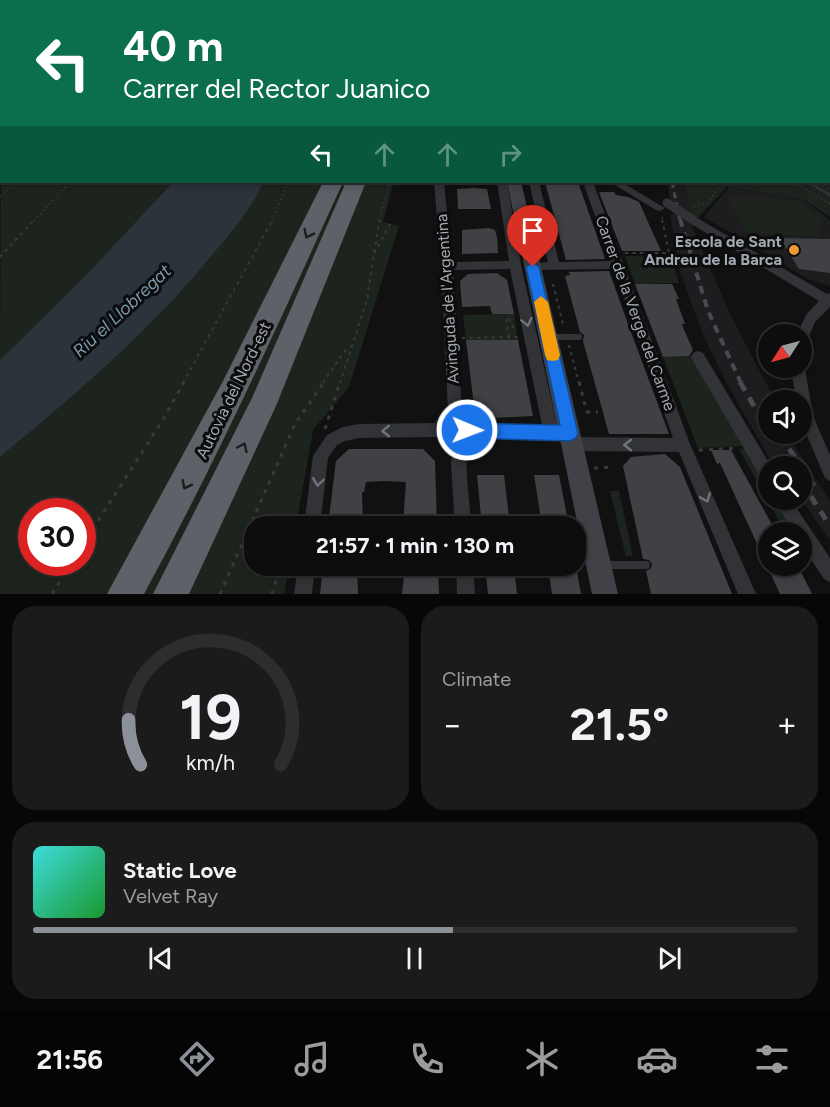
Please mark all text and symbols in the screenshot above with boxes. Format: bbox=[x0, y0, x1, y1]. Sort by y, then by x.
text: 40 m bbox=[123, 21, 223, 72]
icon: left bbox=[24, 24, 102, 102]
text: Carrer del Rector Juanico bbox=[123, 72, 430, 105]
icon: left bbox=[305, 138, 338, 171]
icon: ahead bbox=[368, 138, 401, 171]
icon: ahead bbox=[431, 138, 464, 171]
icon: right bbox=[494, 138, 527, 171]
pin bbox=[507, 205, 558, 267]
street label: Avinguda de l'Argentina bbox=[432, 213, 463, 385]
street label: Carrer de la Verge del Carme bbox=[591, 213, 680, 413]
icon: arrive bbox=[516, 214, 549, 247]
one-way arrow bbox=[304, 228, 316, 239]
place label: Escola de Sant Andreu de la Barca bbox=[644, 232, 782, 269]
marker: Escola de Sant Andreu de la Barca bbox=[787, 243, 801, 257]
water label: Riu el Llobregat bbox=[68, 260, 176, 362]
one-way arrow bbox=[519, 316, 532, 326]
street label: Autovia del Nord-est bbox=[192, 319, 275, 462]
north arrow bbox=[758, 324, 812, 378]
map controls bbox=[758, 324, 812, 576]
button: sound bbox=[758, 390, 812, 444]
position arrow bbox=[435, 398, 499, 462]
one-way arrow bbox=[381, 424, 390, 437]
one-way arrow bbox=[624, 439, 633, 451]
one-way arrow bbox=[235, 443, 247, 454]
button: search bbox=[758, 456, 812, 510]
one-way arrow bbox=[312, 477, 325, 486]
one-way arrow bbox=[182, 479, 193, 490]
one-way arrow bbox=[699, 492, 711, 503]
speed limit sign: 30 bbox=[18, 498, 96, 576]
button: layers bbox=[758, 522, 812, 576]
text: 21:57 · 1 min · 130 m bbox=[316, 532, 514, 559]
text: Climate bbox=[442, 667, 511, 691]
text: 19 bbox=[179, 680, 242, 755]
text: 21.5° bbox=[570, 697, 669, 751]
text: − bbox=[442, 705, 463, 744]
text: + bbox=[776, 705, 797, 744]
text: km/h bbox=[186, 750, 235, 775]
text: Static Love bbox=[123, 857, 237, 884]
text: Velvet Ray bbox=[123, 884, 218, 908]
icon: previous bbox=[144, 942, 177, 975]
icon: pause bbox=[398, 942, 431, 975]
icon: next bbox=[653, 942, 686, 975]
icon: directions bbox=[176, 1038, 218, 1080]
icon: music bbox=[291, 1038, 333, 1080]
icon: phone bbox=[406, 1038, 448, 1080]
icon: climate bbox=[521, 1038, 563, 1080]
icon: car bbox=[636, 1038, 678, 1080]
icon: filters bbox=[751, 1038, 793, 1080]
text: 21:56 bbox=[37, 1043, 103, 1076]

